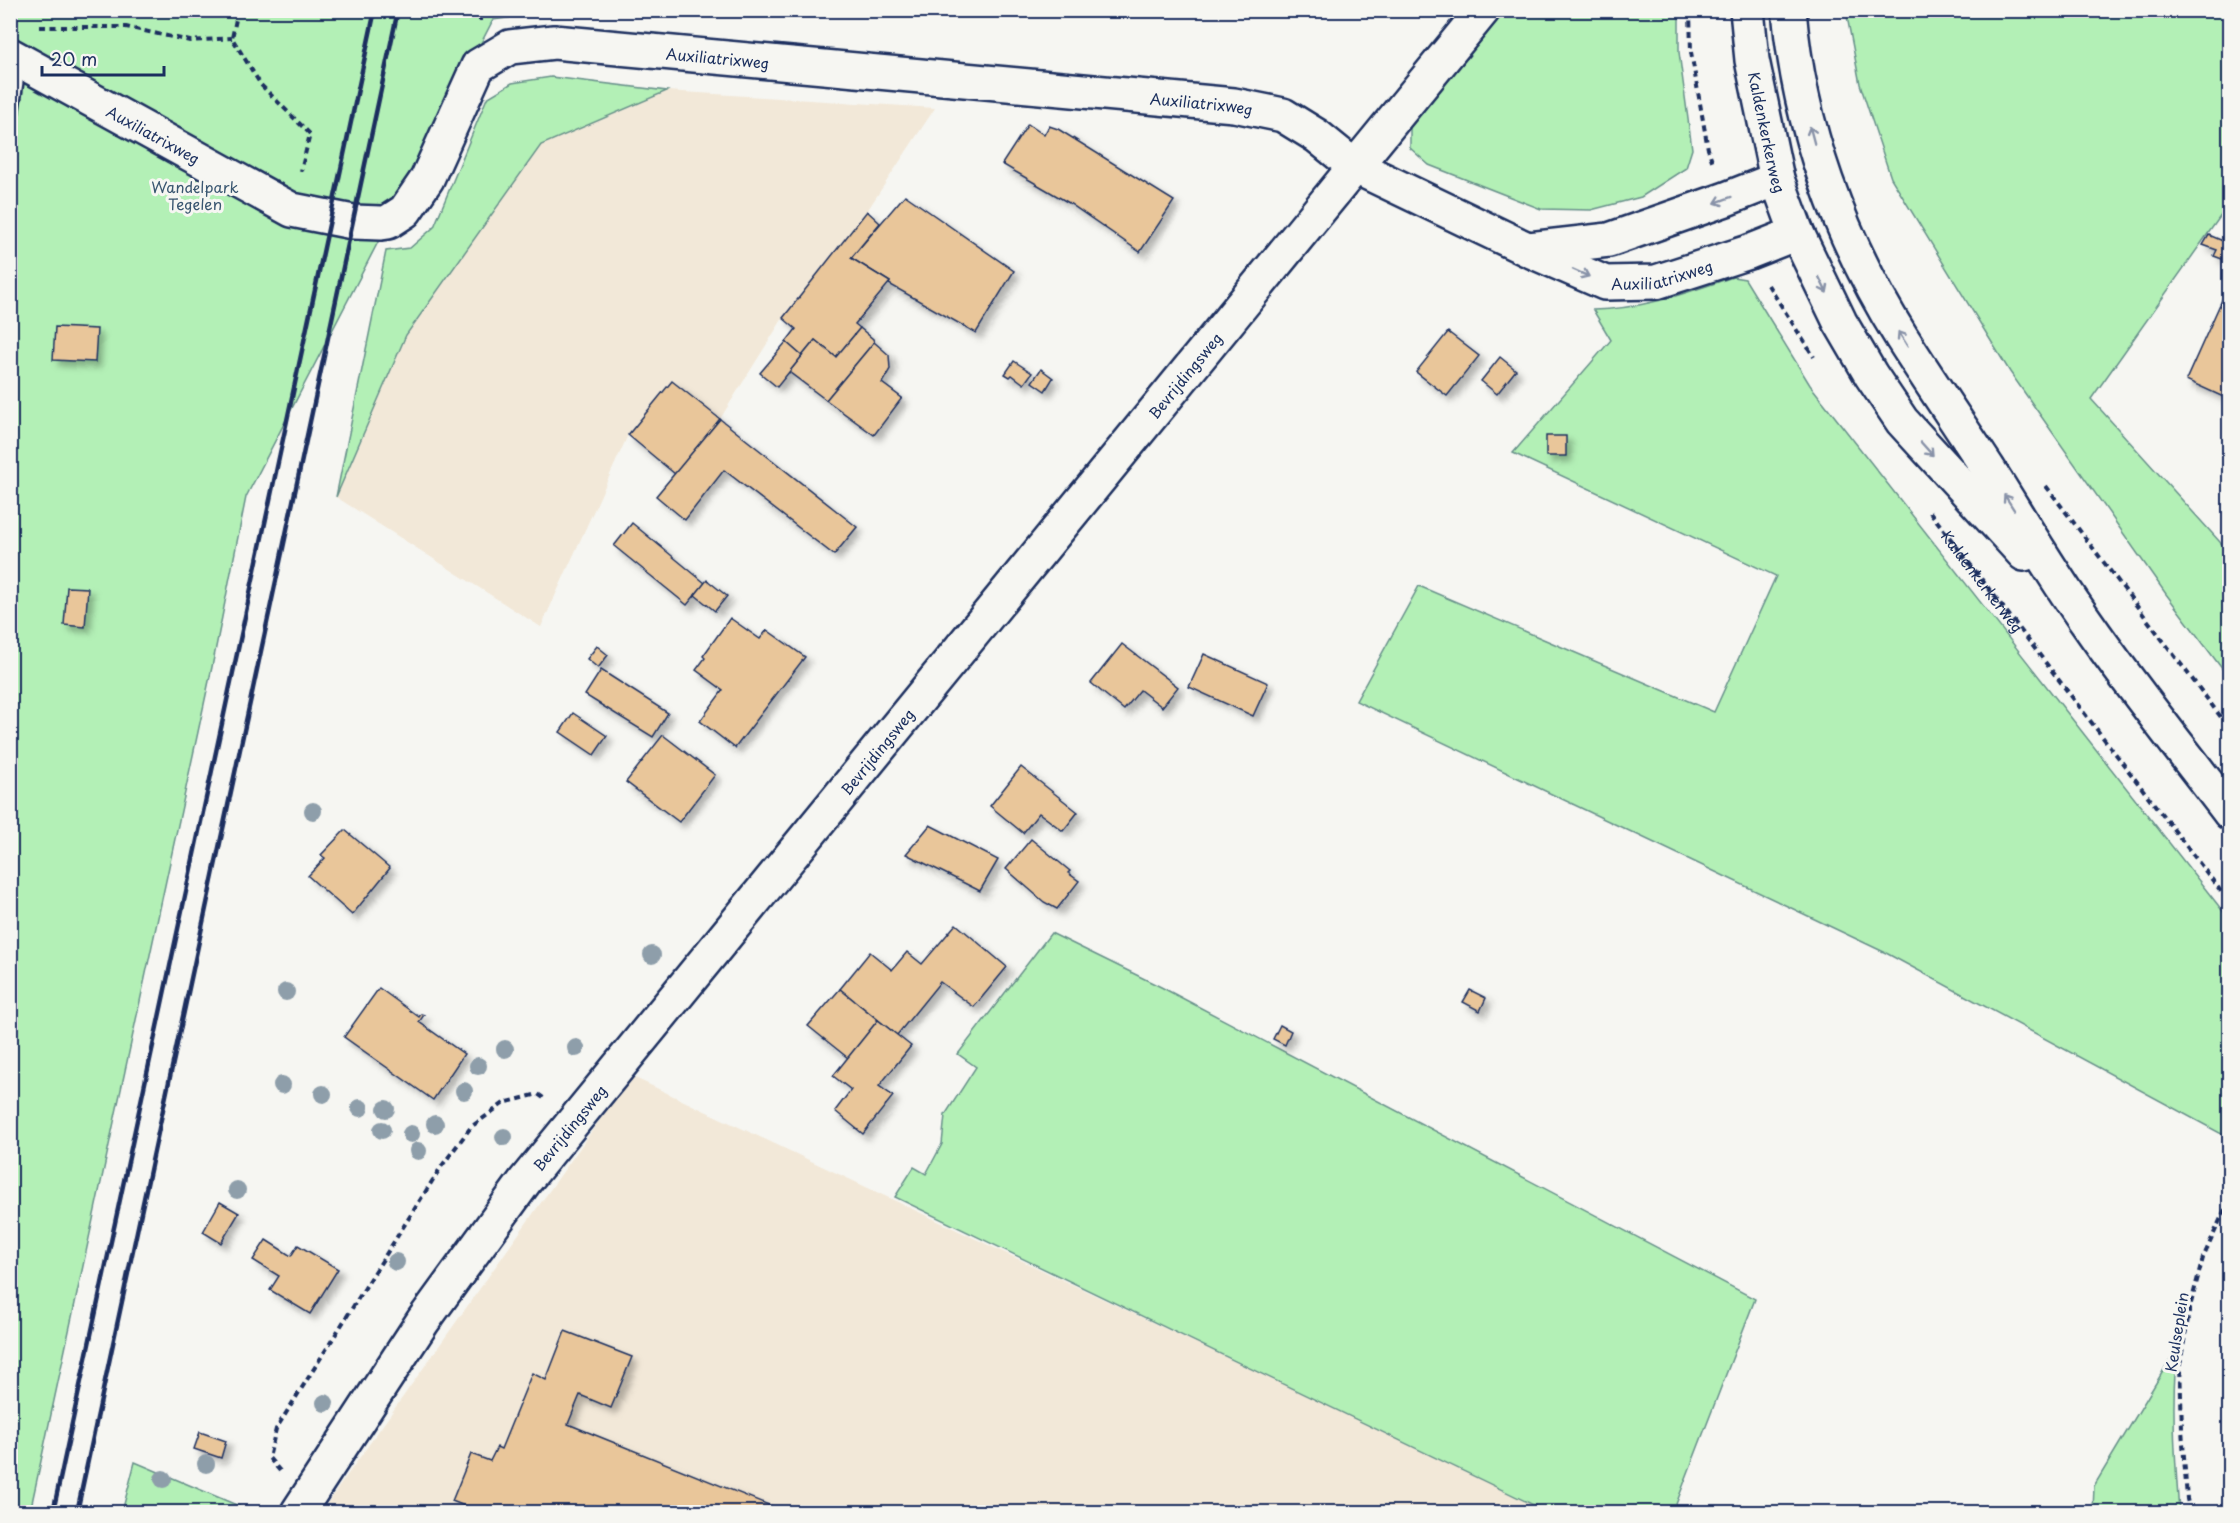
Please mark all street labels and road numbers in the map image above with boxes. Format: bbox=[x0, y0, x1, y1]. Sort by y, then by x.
street label: Auxiliatrixweg bbox=[665, 41, 770, 73]
street label: Kaldenkerkerweg bbox=[1743, 69, 1793, 196]
street label: Auxiliatrixweg bbox=[1149, 86, 1255, 120]
street label: Auxiliatrixweg bbox=[103, 99, 205, 169]
street label: Auxiliatrixweg bbox=[1611, 253, 1715, 294]
street label: Bevrijdingsweg bbox=[1142, 327, 1227, 423]
street label: Kaldenkerkerweg bbox=[1936, 525, 2030, 637]
street label: Bevrijdingsweg bbox=[834, 703, 919, 799]
street label: Bevrijdingsweg bbox=[527, 1079, 611, 1175]
street label: Keulseplein bbox=[2158, 1290, 2194, 1374]

